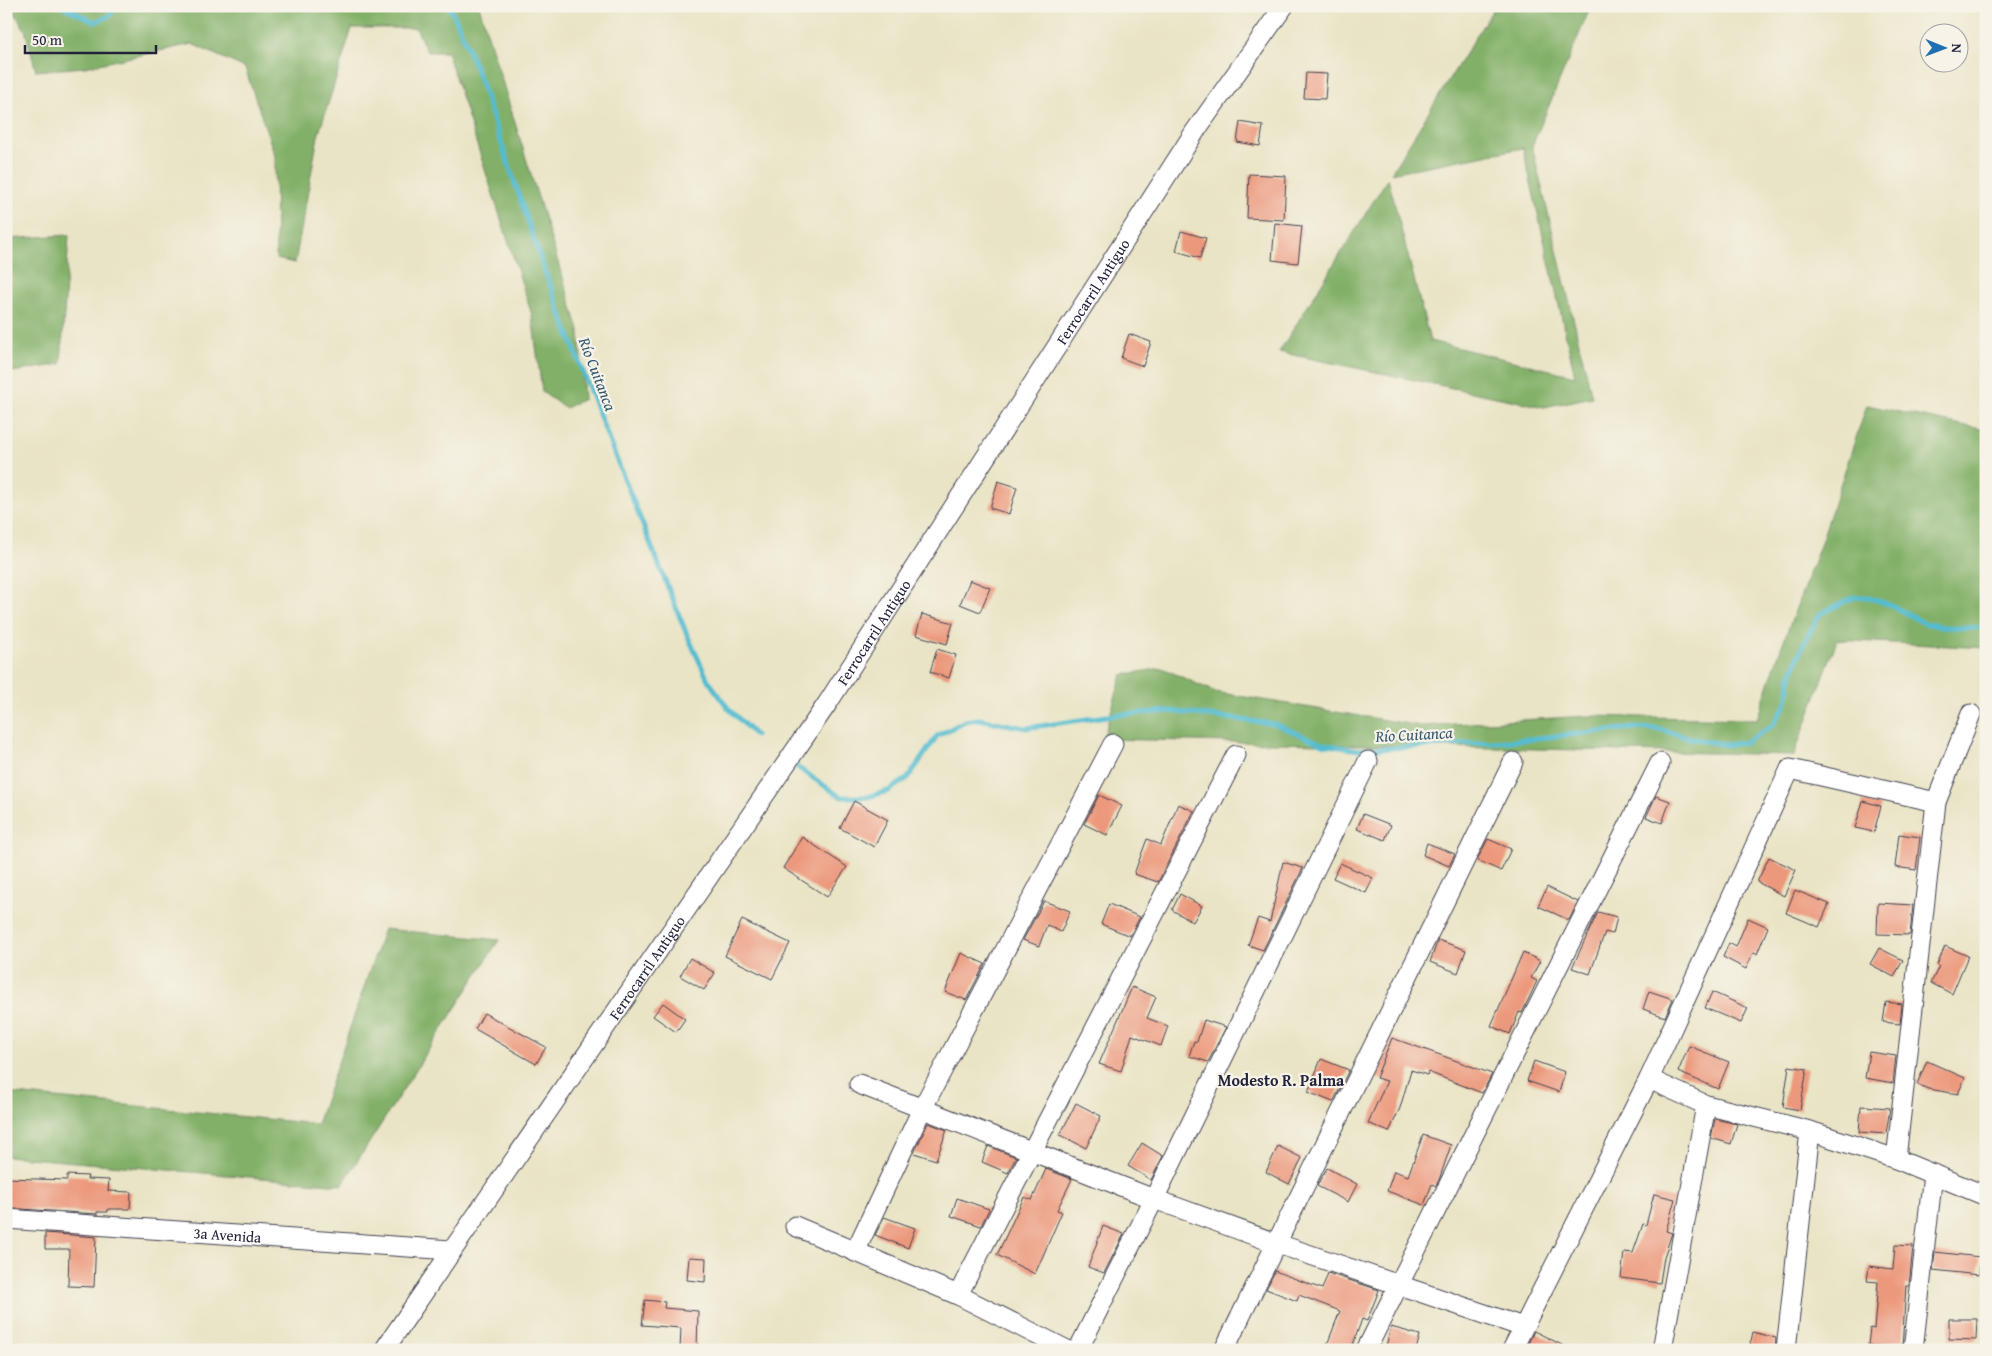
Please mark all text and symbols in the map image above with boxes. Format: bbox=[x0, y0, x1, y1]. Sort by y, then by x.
scale bar bbox=[25, 22, 156, 54]
north arrow bbox=[1920, 22, 1970, 72]
text: 50 m bbox=[32, 29, 63, 50]
text: N bbox=[1947, 43, 1967, 54]
street label: Ferrocarril Antiguo bbox=[1051, 234, 1134, 348]
water label: Río Cuitanca bbox=[573, 333, 623, 415]
street label: Ferrocarril Antiguo bbox=[832, 575, 915, 689]
water label: Río Cuitanca bbox=[1374, 720, 1454, 748]
street label: Ferrocarril Antiguo bbox=[603, 911, 690, 1023]
district label: Modesto R. Palma bbox=[1218, 1068, 1345, 1092]
street label: 3a Avenida bbox=[193, 1222, 262, 1247]

